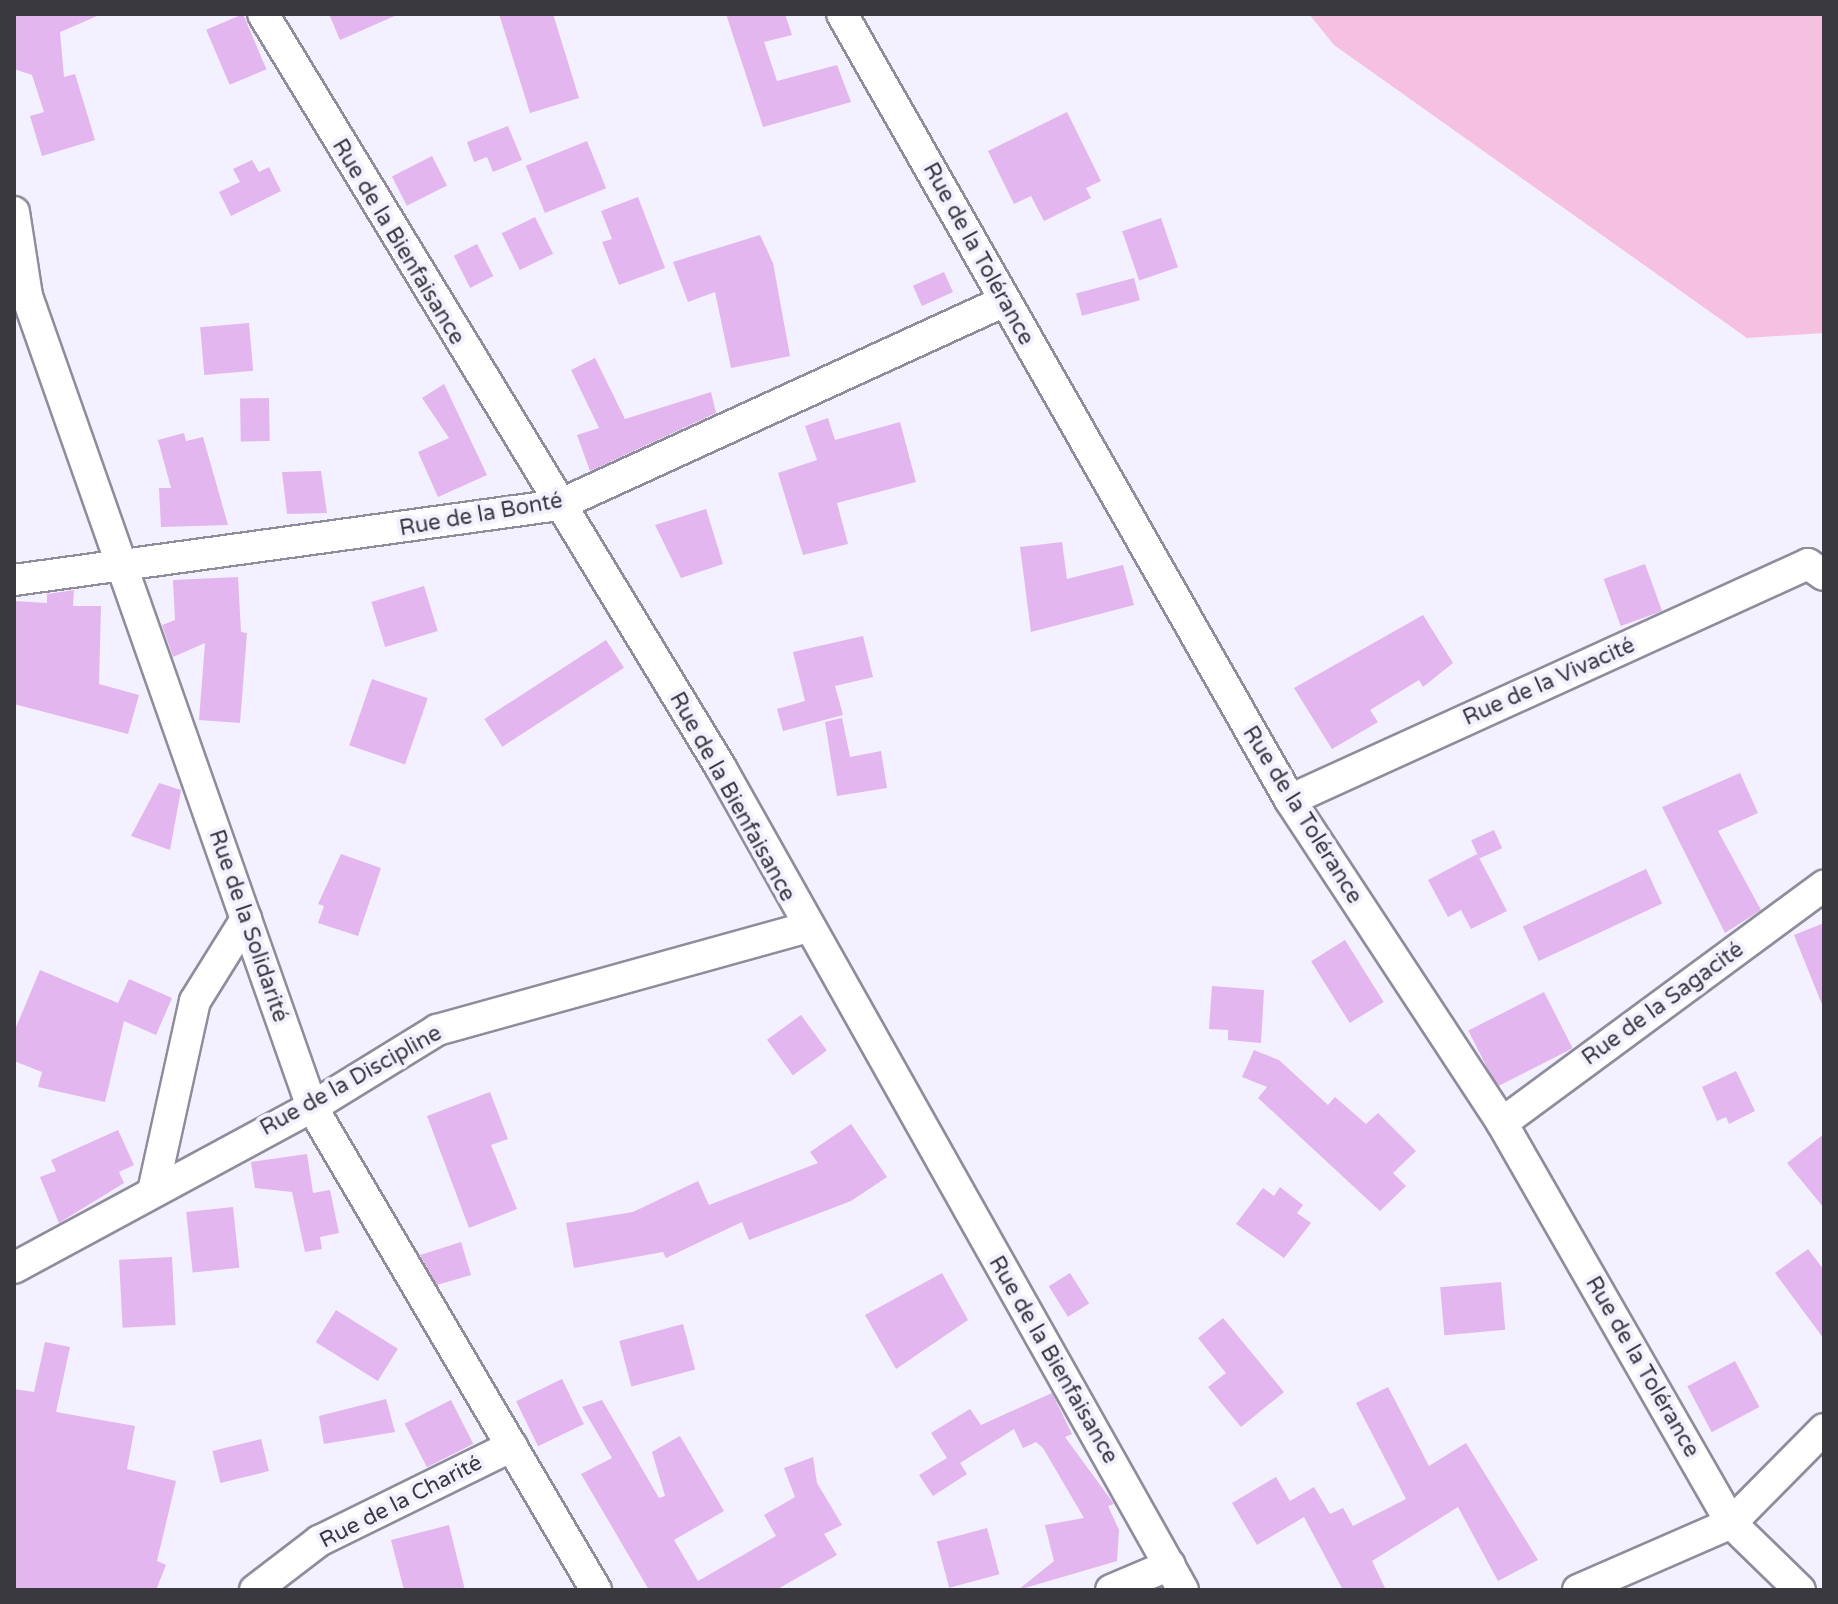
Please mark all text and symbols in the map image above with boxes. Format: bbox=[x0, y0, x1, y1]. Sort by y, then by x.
street label: Rue de la Bienfaisance bbox=[326, 134, 470, 350]
street label: Rue de la Tolérance bbox=[917, 158, 1039, 350]
street label: Rue de la Bonté bbox=[397, 488, 565, 542]
street label: Rue de la Vivacité bbox=[1459, 632, 1639, 732]
street label: Rue de la Bienfaisance bbox=[663, 688, 801, 906]
street label: Rue de la Tolérance bbox=[1237, 721, 1367, 909]
street label: Rue de la Solidarité bbox=[203, 826, 293, 1026]
street label: Rue de la Sagacité bbox=[1577, 937, 1749, 1071]
street label: Rue de la Discipline bbox=[256, 1020, 446, 1142]
street label: Rue de la Bienfaisance bbox=[983, 1252, 1123, 1468]
street label: Rue de la Tolérance bbox=[1579, 1272, 1705, 1462]
street label: Rue de la Charité bbox=[315, 1450, 487, 1554]

